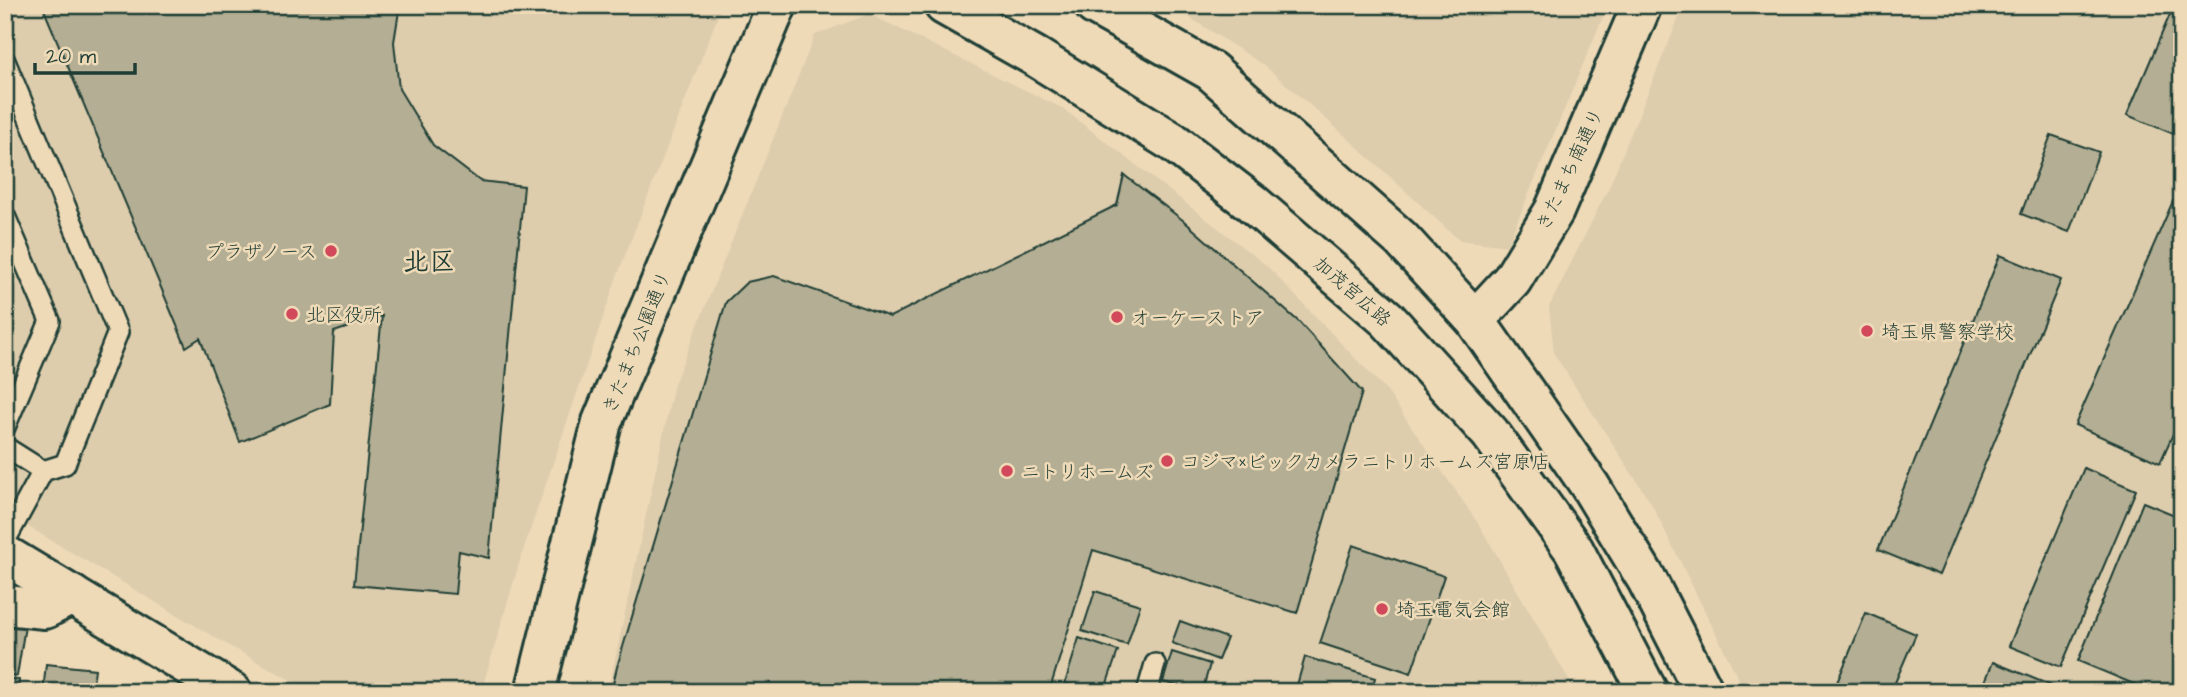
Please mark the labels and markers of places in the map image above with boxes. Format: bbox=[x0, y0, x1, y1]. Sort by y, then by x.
place label: プラザノース bbox=[205, 239, 317, 266]
marker: プラザノース bbox=[323, 243, 339, 259]
place label: 北区役所 bbox=[306, 302, 382, 329]
place label: オーケーストア bbox=[1131, 305, 1264, 332]
marker: 北区役所 bbox=[284, 306, 300, 322]
marker: オーケーストア bbox=[1109, 309, 1125, 325]
place label: 埼玉県警察学校 bbox=[1881, 319, 2014, 346]
marker: 埼玉県警察学校 bbox=[1859, 323, 1875, 339]
place label: コジマ×ビックカメラニトリホームズ宮原店 bbox=[1181, 449, 1550, 476]
marker: コジマ×ビックカメラニトリホームズ宮原店 bbox=[1159, 453, 1175, 469]
place label: ニトリホームズ bbox=[1021, 459, 1153, 486]
marker: ニトリホームズ bbox=[999, 463, 1015, 479]
place label: 埼玉電気会館 bbox=[1396, 597, 1510, 624]
marker: 埼玉電気会館 bbox=[1374, 601, 1390, 617]

